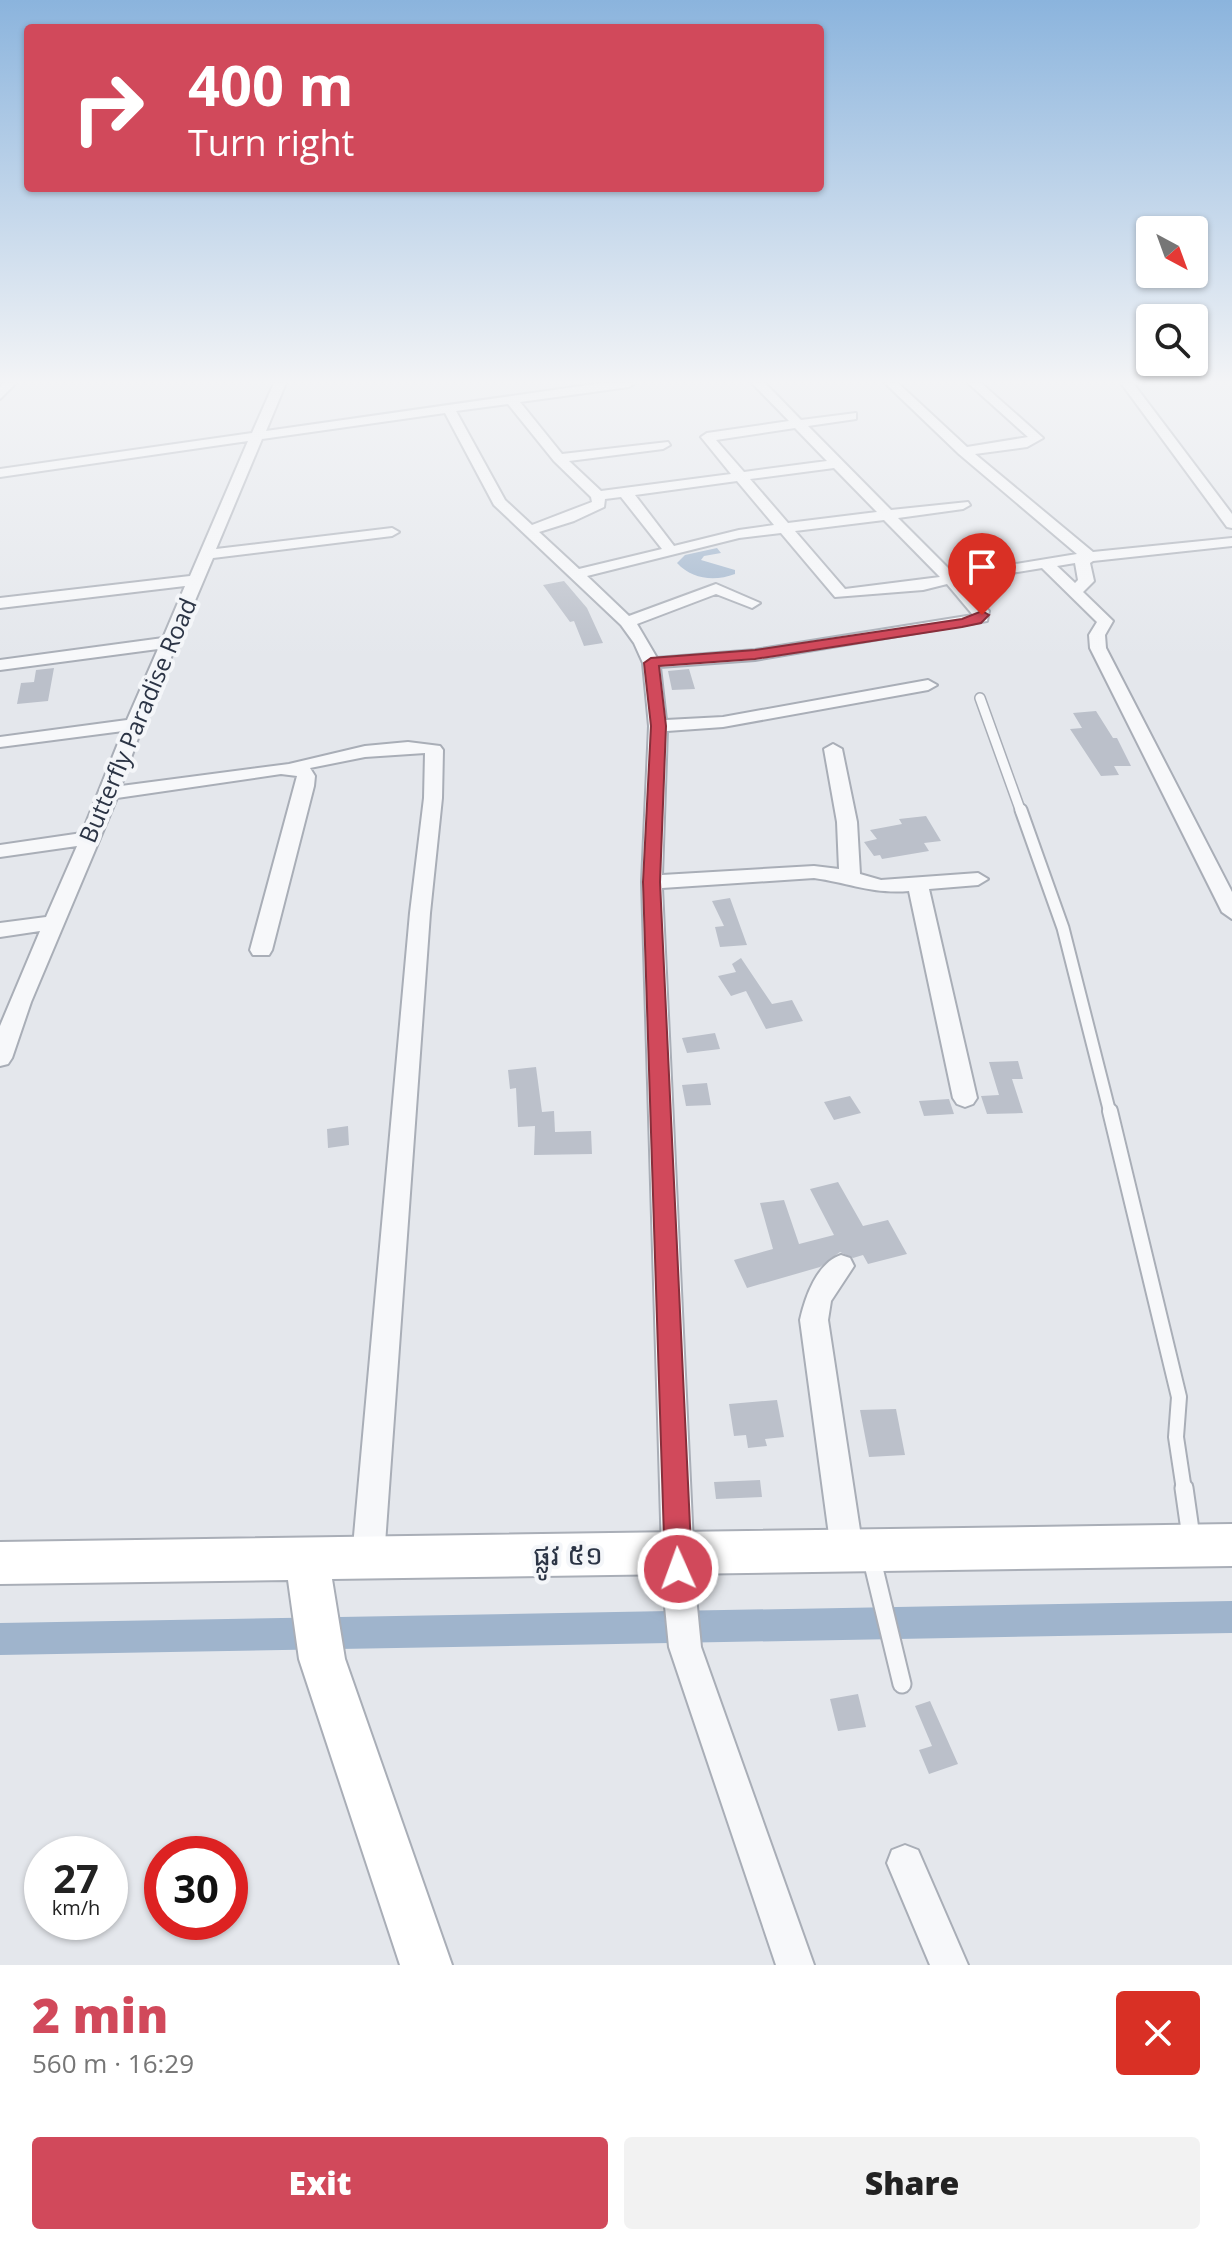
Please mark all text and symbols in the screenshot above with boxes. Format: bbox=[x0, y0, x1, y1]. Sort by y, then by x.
text: 400 m bbox=[188, 46, 354, 122]
icon: right bbox=[56, 56, 160, 160]
text: Turn right bbox=[188, 118, 354, 167]
north arrow bbox=[1136, 216, 1208, 288]
map controls bbox=[1136, 216, 1208, 376]
button: search bbox=[1136, 304, 1208, 376]
pin bbox=[948, 533, 1016, 615]
icon: arrive bbox=[960, 545, 1004, 589]
street label: Butterfly Paradise Road bbox=[70, 592, 204, 848]
position arrow bbox=[636, 1527, 720, 1611]
street label: ផ្លូវ ៥១ bbox=[533, 1534, 603, 1581]
speed limit sign: 30 bbox=[144, 1836, 248, 1940]
text: 27 bbox=[53, 1850, 99, 1905]
text: km/h bbox=[52, 1894, 100, 1921]
text: 2 min bbox=[32, 1982, 168, 2047]
button: close bbox=[1116, 1991, 1200, 2075]
text: 560 m · 16:29 bbox=[32, 2045, 194, 2081]
button: Exit bbox=[32, 2137, 608, 2229]
button: Share bbox=[624, 2137, 1200, 2229]

